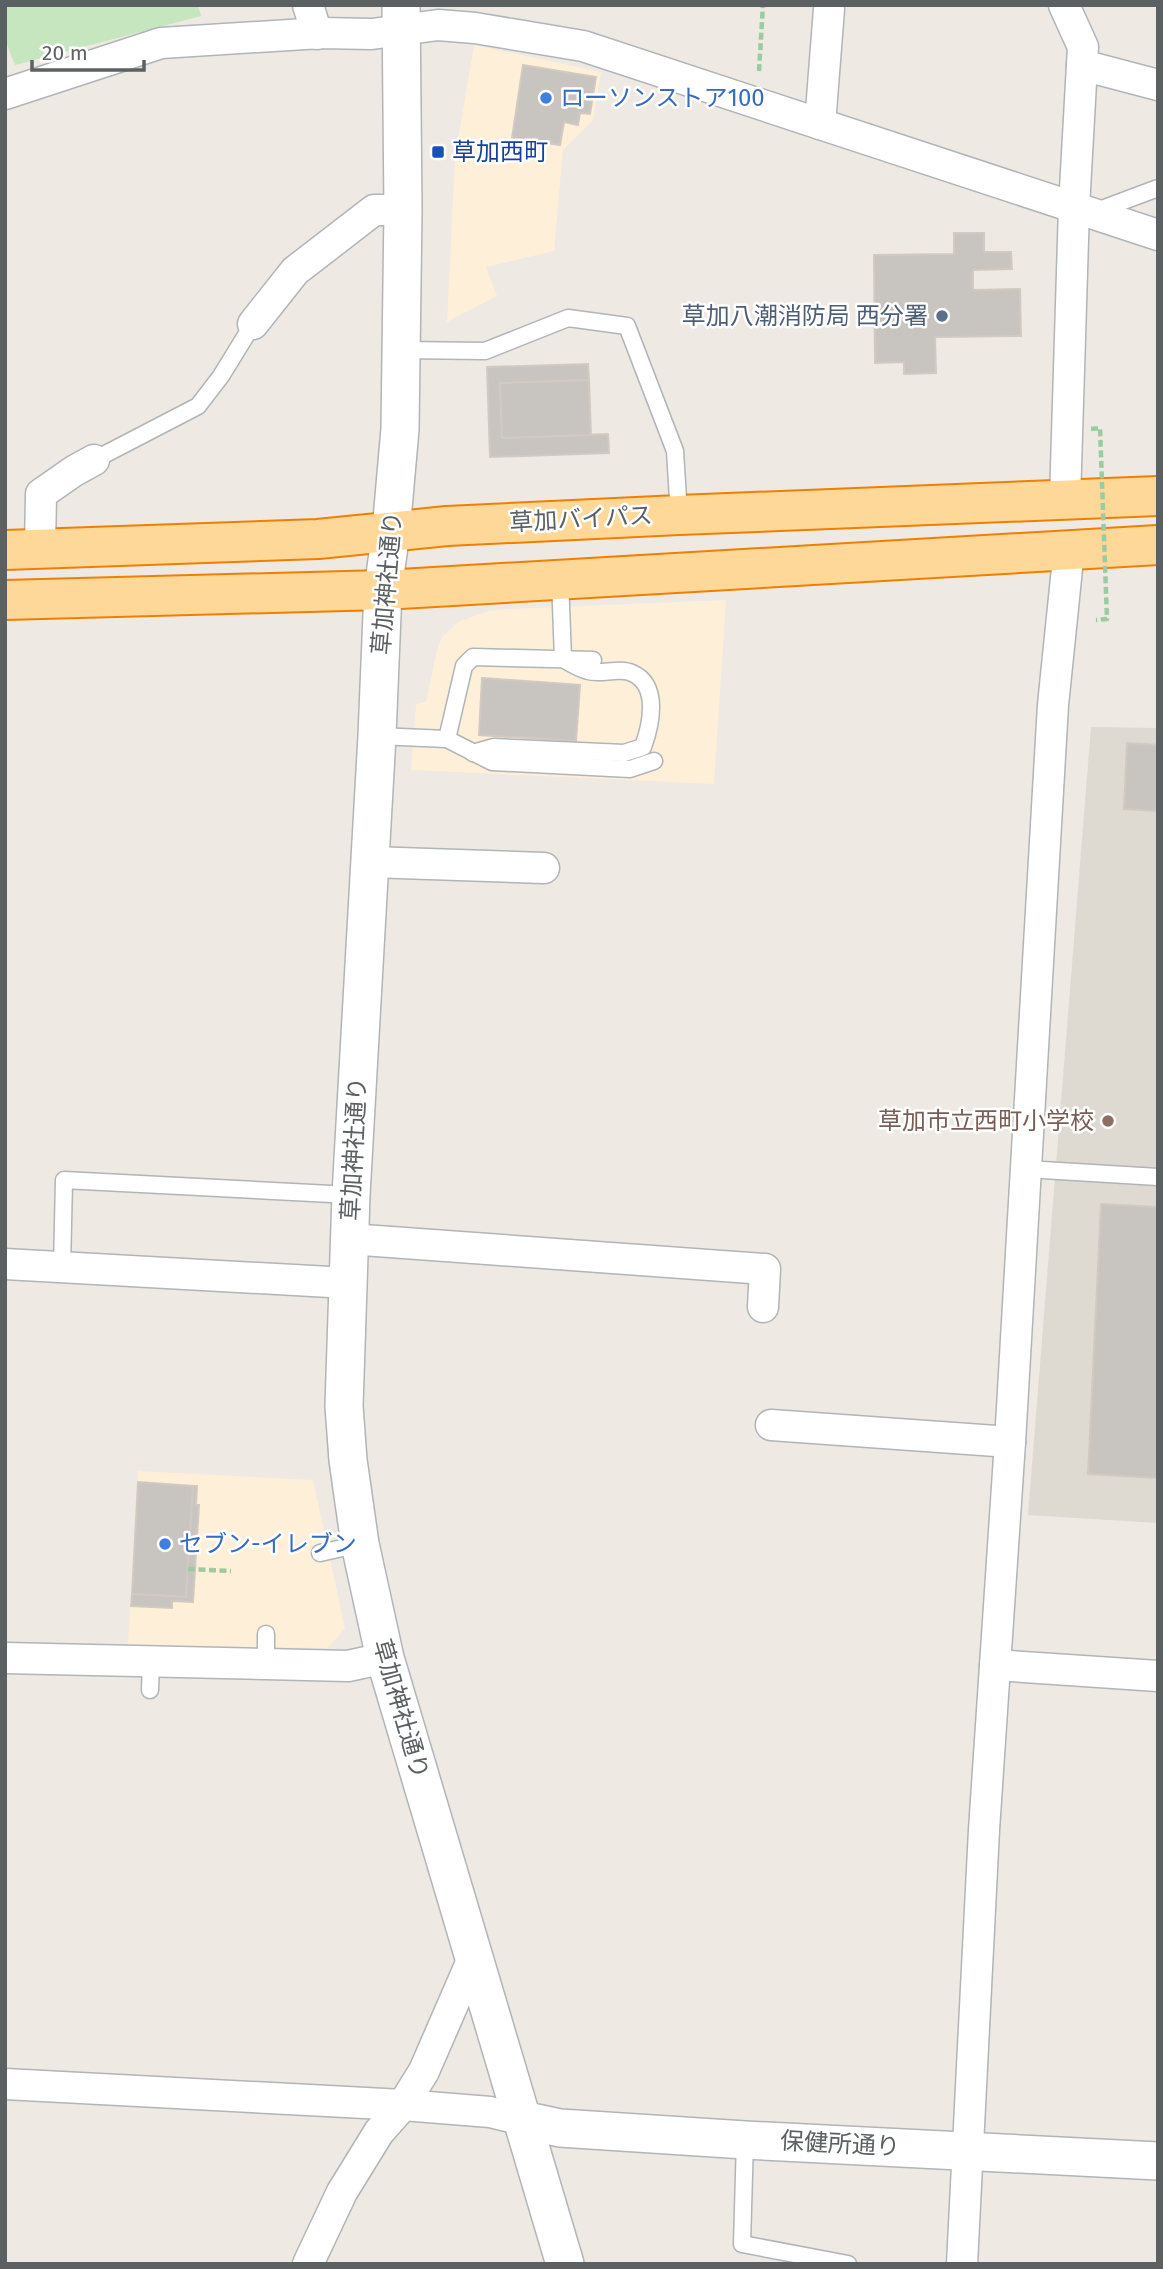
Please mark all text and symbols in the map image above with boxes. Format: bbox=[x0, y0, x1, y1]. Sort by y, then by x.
scale bar bbox=[32, 28, 144, 72]
text: 20 m bbox=[42, 40, 88, 66]
place label: ローソンストア100 bbox=[560, 84, 765, 112]
marker: ローソンストア100 bbox=[538, 90, 554, 106]
place label: 草加西町 bbox=[452, 138, 548, 166]
marker: 草加西町 bbox=[430, 144, 446, 160]
place label: 草加八潮消防局 西分署 bbox=[682, 302, 928, 330]
marker: 草加八潮消防局 西分署 bbox=[934, 308, 950, 324]
street label: 草加バイパス bbox=[509, 501, 653, 537]
street label: 草加神社通り bbox=[367, 510, 407, 656]
street label: 草加神社通り bbox=[336, 1076, 372, 1222]
place label: 草加市立西町小学校 bbox=[878, 1107, 1094, 1135]
marker: 草加市立西町小学校 bbox=[1100, 1113, 1116, 1129]
place label: セブン-イレブン bbox=[179, 1530, 357, 1558]
marker: セブン-イレブン bbox=[157, 1536, 173, 1552]
street label: 草加神社通り bbox=[368, 1636, 434, 1782]
street label: 保健所通り bbox=[779, 2127, 901, 2161]

